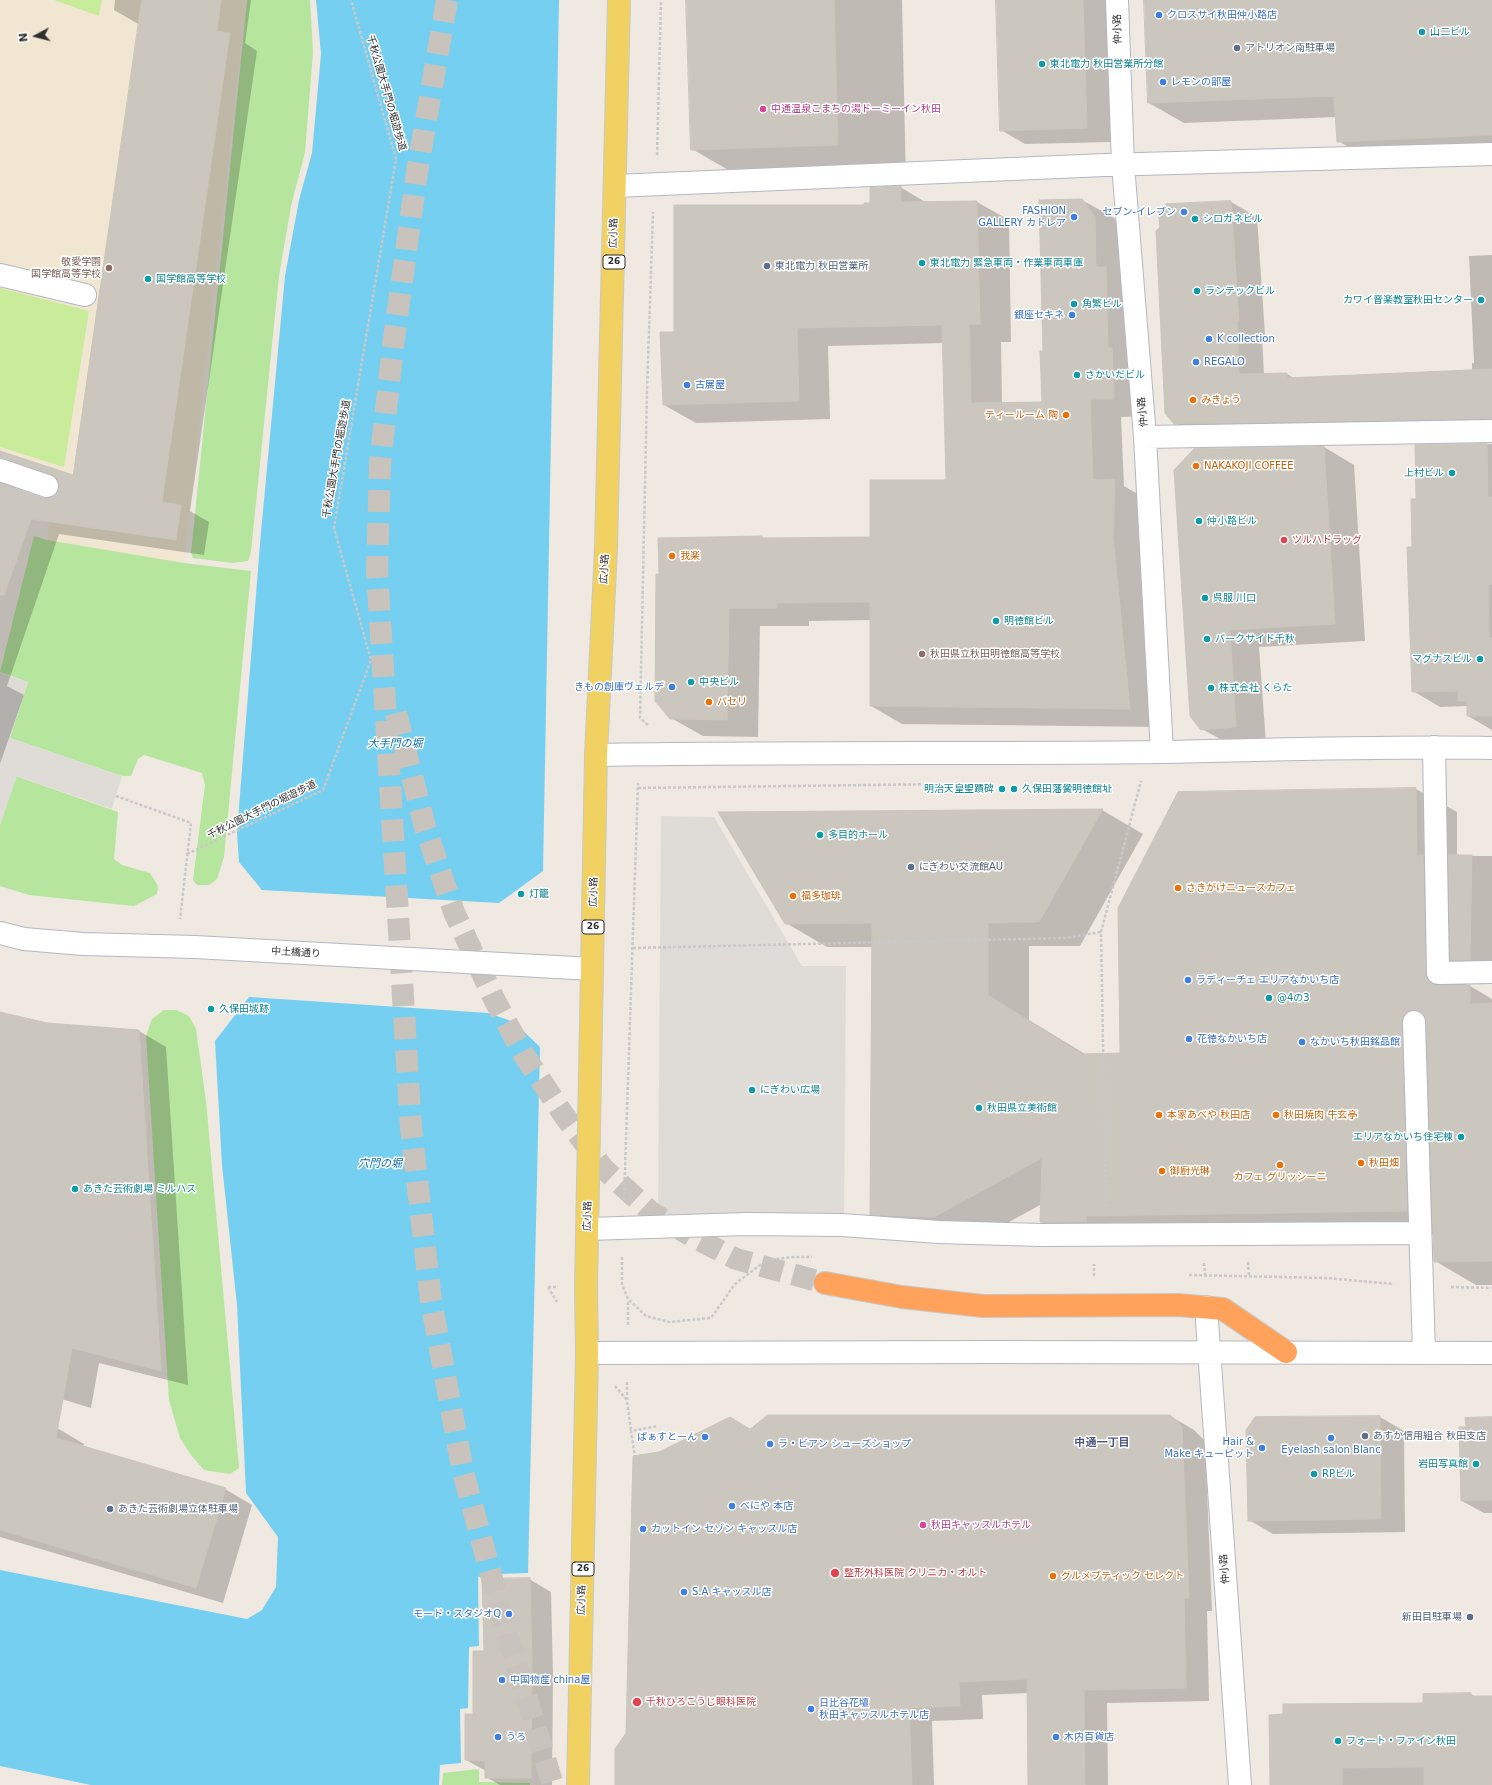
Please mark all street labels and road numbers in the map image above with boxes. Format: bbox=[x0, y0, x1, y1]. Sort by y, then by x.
street label: 仲小路 bbox=[1111, 14, 1125, 44]
street label: 千秋公園大手門の堀遊歩道 bbox=[364, 34, 408, 152]
street label: 広小路 bbox=[608, 218, 620, 248]
road number: 26 bbox=[603, 255, 625, 269]
street label: 仲小路 bbox=[1136, 397, 1150, 427]
street label: 千秋公園大手門の堀遊歩道 bbox=[321, 399, 353, 519]
street label: 広小路 bbox=[598, 554, 612, 584]
street label: 千秋公園大手門の堀遊歩道 bbox=[205, 778, 319, 842]
street label: 広小路 bbox=[588, 877, 600, 907]
road number: 26 bbox=[582, 920, 604, 934]
street label: 中土橋通り bbox=[271, 946, 321, 960]
street label: 広小路 bbox=[582, 1201, 594, 1231]
street label: 仲小路 bbox=[1218, 1554, 1232, 1584]
road number: 26 bbox=[572, 1562, 594, 1576]
street label: 広小路 bbox=[576, 1585, 588, 1615]

